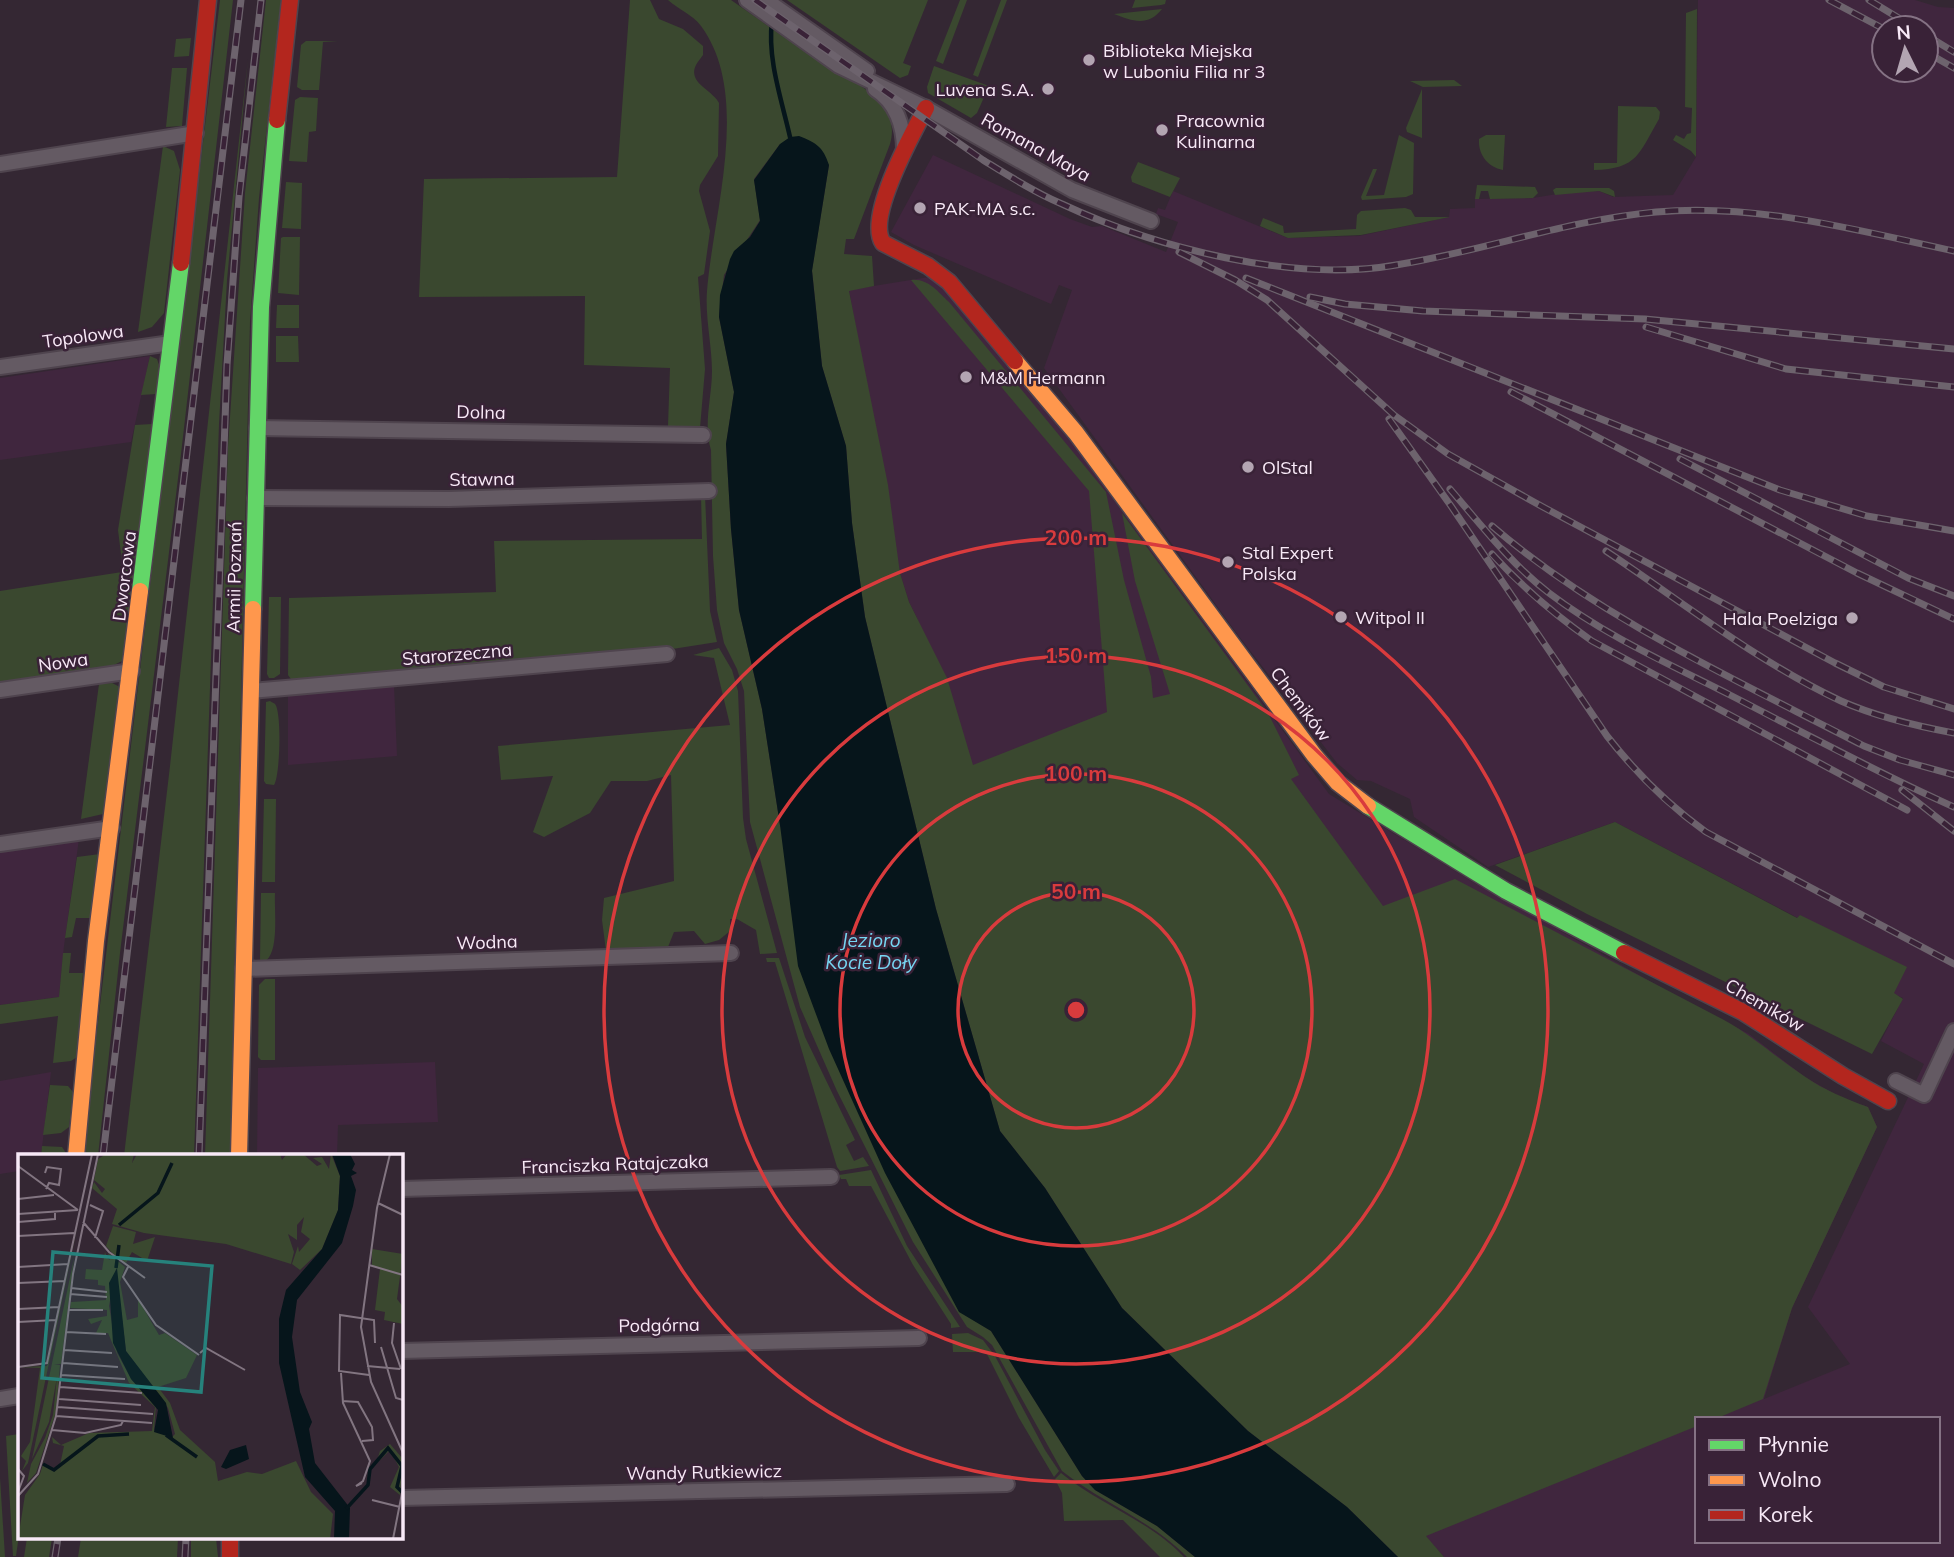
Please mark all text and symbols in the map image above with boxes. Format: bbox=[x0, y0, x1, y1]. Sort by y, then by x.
north arrow bbox=[1870, 14, 1940, 84]
text: N bbox=[1895, 19, 1912, 45]
place label: Biblioteka Miejska w Luboniu Filia nr 3 bbox=[1103, 39, 1265, 83]
marker: Biblioteka Miejska w Luboniu Filia nr 3 bbox=[1081, 52, 1097, 68]
place label: Luvena S.A. bbox=[936, 78, 1034, 101]
marker: Luvena S.A. bbox=[1040, 81, 1056, 97]
street label: Romana Maya bbox=[977, 107, 1095, 187]
place label: Pracownia Kulinarna bbox=[1176, 109, 1265, 153]
marker: Pracownia Kulinarna bbox=[1154, 122, 1170, 138]
place label: PAK-MA s.c. bbox=[934, 197, 1035, 220]
marker: PAK-MA s.c. bbox=[912, 200, 928, 216]
street label: Topolowa bbox=[41, 319, 125, 353]
place label: M&M Hermann bbox=[980, 366, 1105, 389]
marker: M&M Hermann bbox=[958, 369, 974, 385]
street label: Dolna bbox=[456, 400, 506, 424]
place label: OlStal bbox=[1262, 456, 1313, 479]
marker: OlStal bbox=[1240, 459, 1256, 475]
street label: Stawna bbox=[449, 467, 515, 491]
street label: Armii Poznań bbox=[222, 521, 246, 633]
text: 200 m bbox=[1045, 524, 1107, 550]
street label: Dworcowa bbox=[107, 530, 141, 622]
place label: Stal Expert Polska bbox=[1242, 541, 1333, 585]
marker: Stal Expert Polska bbox=[1220, 554, 1236, 570]
place label: Witpol II bbox=[1355, 606, 1425, 629]
place label: Hala Poelziga bbox=[1723, 607, 1838, 630]
marker: Witpol II bbox=[1333, 609, 1349, 625]
marker: Hala Poelziga bbox=[1844, 610, 1860, 626]
street label: Starorzeczna bbox=[401, 638, 513, 670]
text: 150 m bbox=[1045, 642, 1107, 668]
street label: Nowa bbox=[37, 647, 89, 677]
street label: Chemików bbox=[1265, 662, 1337, 746]
text: 100 m bbox=[1045, 760, 1107, 786]
text: 50 m bbox=[1051, 878, 1101, 904]
water label: Jezioro Kocie Doły bbox=[825, 928, 918, 974]
street label: Wodna bbox=[456, 929, 518, 955]
street label: Chemików bbox=[1721, 973, 1809, 1037]
centre of rings bbox=[1064, 998, 1088, 1022]
street label: Franciszka Ratajczaka bbox=[521, 1149, 709, 1179]
inset map bbox=[18, 1154, 402, 1540]
street label: Podgórna bbox=[618, 1313, 700, 1337]
legend bbox=[1695, 1417, 1940, 1543]
text: Płynnie bbox=[1758, 1431, 1829, 1457]
street label: Wandy Rutkiewicz bbox=[626, 1459, 782, 1485]
text: Wolno bbox=[1758, 1466, 1821, 1492]
text: Korek bbox=[1758, 1501, 1813, 1527]

